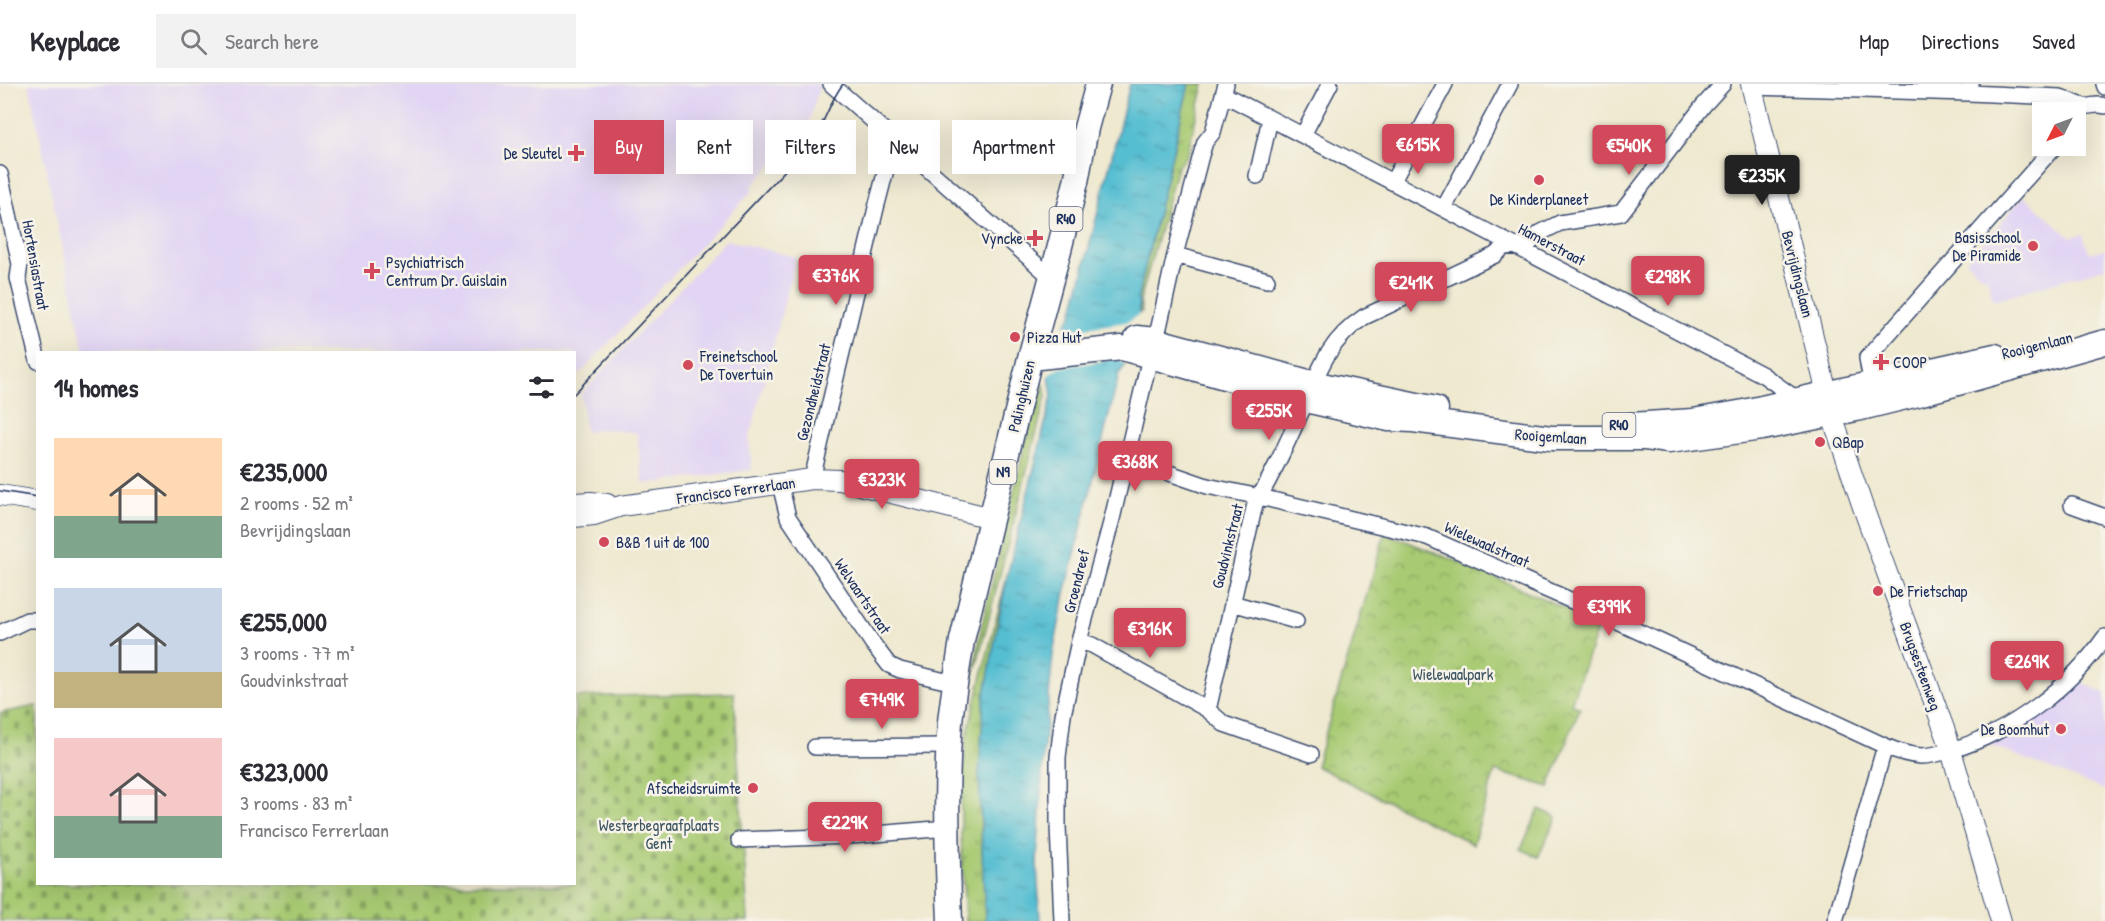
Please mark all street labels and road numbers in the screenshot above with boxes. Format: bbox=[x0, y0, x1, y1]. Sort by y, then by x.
road number: R40 bbox=[1050, 207, 1082, 231]
street label: Hamerstraat bbox=[1515, 217, 1590, 271]
street label: Hortensiastraat bbox=[17, 218, 55, 312]
street label: Bevrijdingslaan bbox=[1777, 228, 1819, 320]
street label: Rooigemlaan bbox=[1999, 326, 2075, 364]
street label: Gezondheidstraat bbox=[790, 341, 836, 443]
street label: Palinghuizen bbox=[1002, 358, 1040, 434]
road number: R40 bbox=[1602, 413, 1636, 437]
street label: Rooigemlaan bbox=[1514, 423, 1588, 449]
road number: N9 bbox=[990, 460, 1016, 484]
street label: Francisco Ferrerlaan bbox=[674, 471, 797, 509]
street label: Goudvinkstraat bbox=[1206, 501, 1248, 591]
street label: Wielewaalstraat bbox=[1441, 516, 1533, 573]
street label: Groendreef bbox=[1057, 547, 1095, 615]
street label: Welvaartstraat bbox=[830, 554, 897, 639]
street label: Brugsesteenweg bbox=[1895, 619, 1947, 713]

